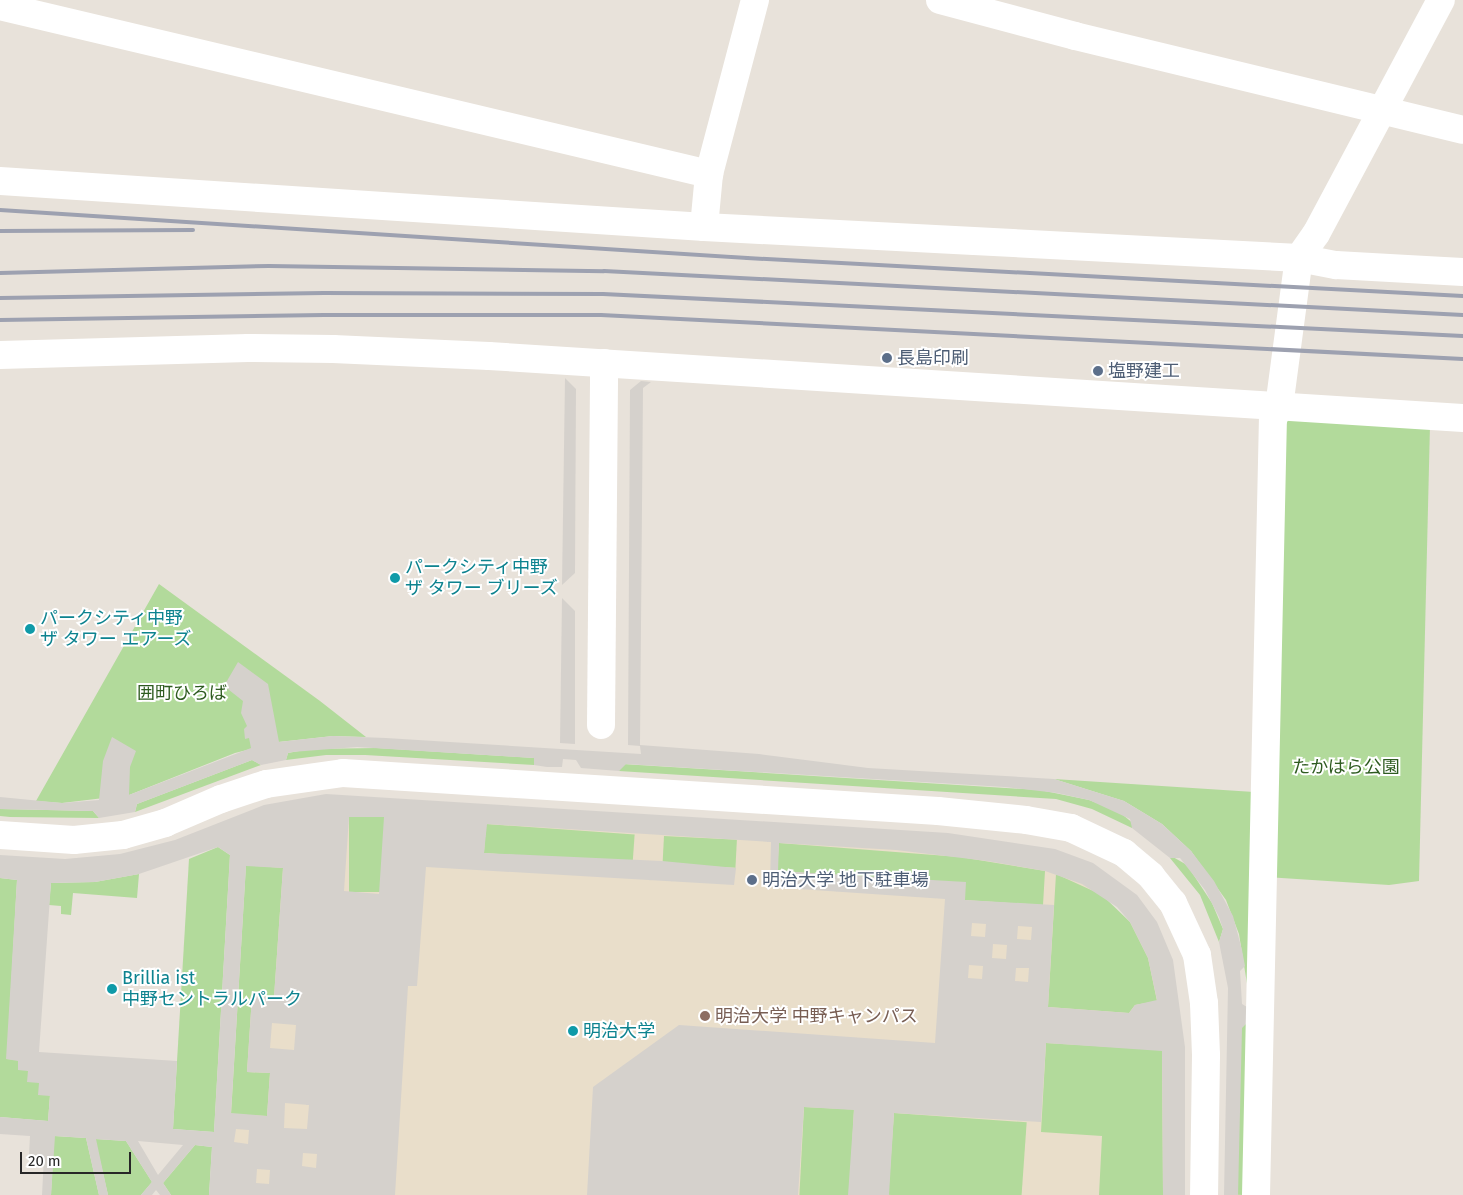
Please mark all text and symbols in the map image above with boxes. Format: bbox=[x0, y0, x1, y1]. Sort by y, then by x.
place label: 長島印刷 bbox=[897, 347, 969, 369]
marker: 長島印刷 bbox=[881, 352, 893, 364]
place label: 塩野建工 bbox=[1108, 360, 1180, 382]
marker: 塩野建工 bbox=[1092, 365, 1104, 377]
place label: パークシティ中野 ザ タワー ブリーズ bbox=[405, 557, 559, 600]
marker: パークシティ中野 ザ タワー ブリーズ bbox=[389, 572, 401, 584]
place label: パークシティ中野 ザ タワー エアーズ bbox=[40, 608, 192, 650]
marker: パークシティ中野 ザ タワー エアーズ bbox=[24, 623, 36, 635]
park label: 囲町ひろば bbox=[137, 682, 227, 704]
park label: たかはら公園 bbox=[1292, 756, 1400, 778]
place label: 明治大学 地下駐車場 bbox=[762, 869, 929, 891]
marker: 明治大学 地下駐車場 bbox=[746, 874, 758, 886]
place label: Brillia ist 中野セントラルパーク bbox=[122, 968, 302, 1011]
marker: Brillia ist 中野セントラルパーク bbox=[106, 983, 118, 995]
place label: 明治大学 中野キャンパス bbox=[715, 1005, 918, 1027]
marker: 明治大学 中野キャンパス bbox=[699, 1010, 711, 1022]
place label: 明治大学 bbox=[583, 1020, 655, 1042]
marker: 明治大学 bbox=[567, 1025, 579, 1037]
scale bar bbox=[22, 1142, 134, 1174]
text: 20 m bbox=[28, 1152, 61, 1170]

